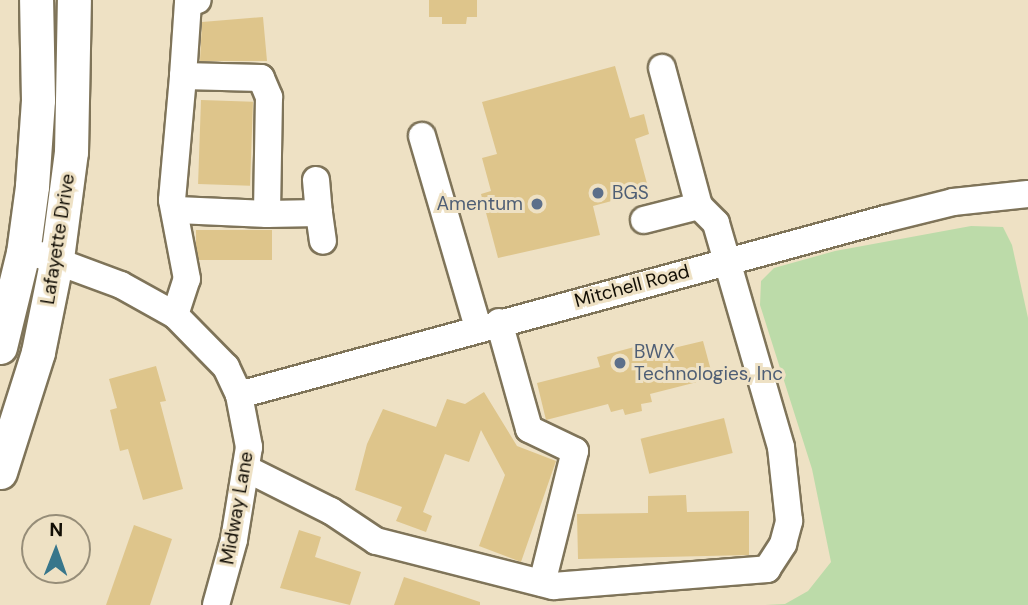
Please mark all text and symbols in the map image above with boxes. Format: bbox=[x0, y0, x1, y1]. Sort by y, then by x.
street label: Lafayette Drive bbox=[36, 172, 80, 306]
place label: BGS bbox=[612, 182, 649, 204]
marker: BGS bbox=[590, 185, 606, 201]
place label: Amentum bbox=[436, 193, 523, 215]
marker: Amentum bbox=[529, 196, 545, 212]
street label: Mitchell Road bbox=[572, 260, 692, 312]
place label: BWX Technologies, Inc bbox=[634, 341, 783, 385]
marker: BWX Technologies, Inc bbox=[612, 355, 628, 371]
street label: Midway Lane bbox=[216, 450, 258, 566]
north arrow bbox=[21, 514, 91, 584]
text: N bbox=[49, 517, 63, 542]

